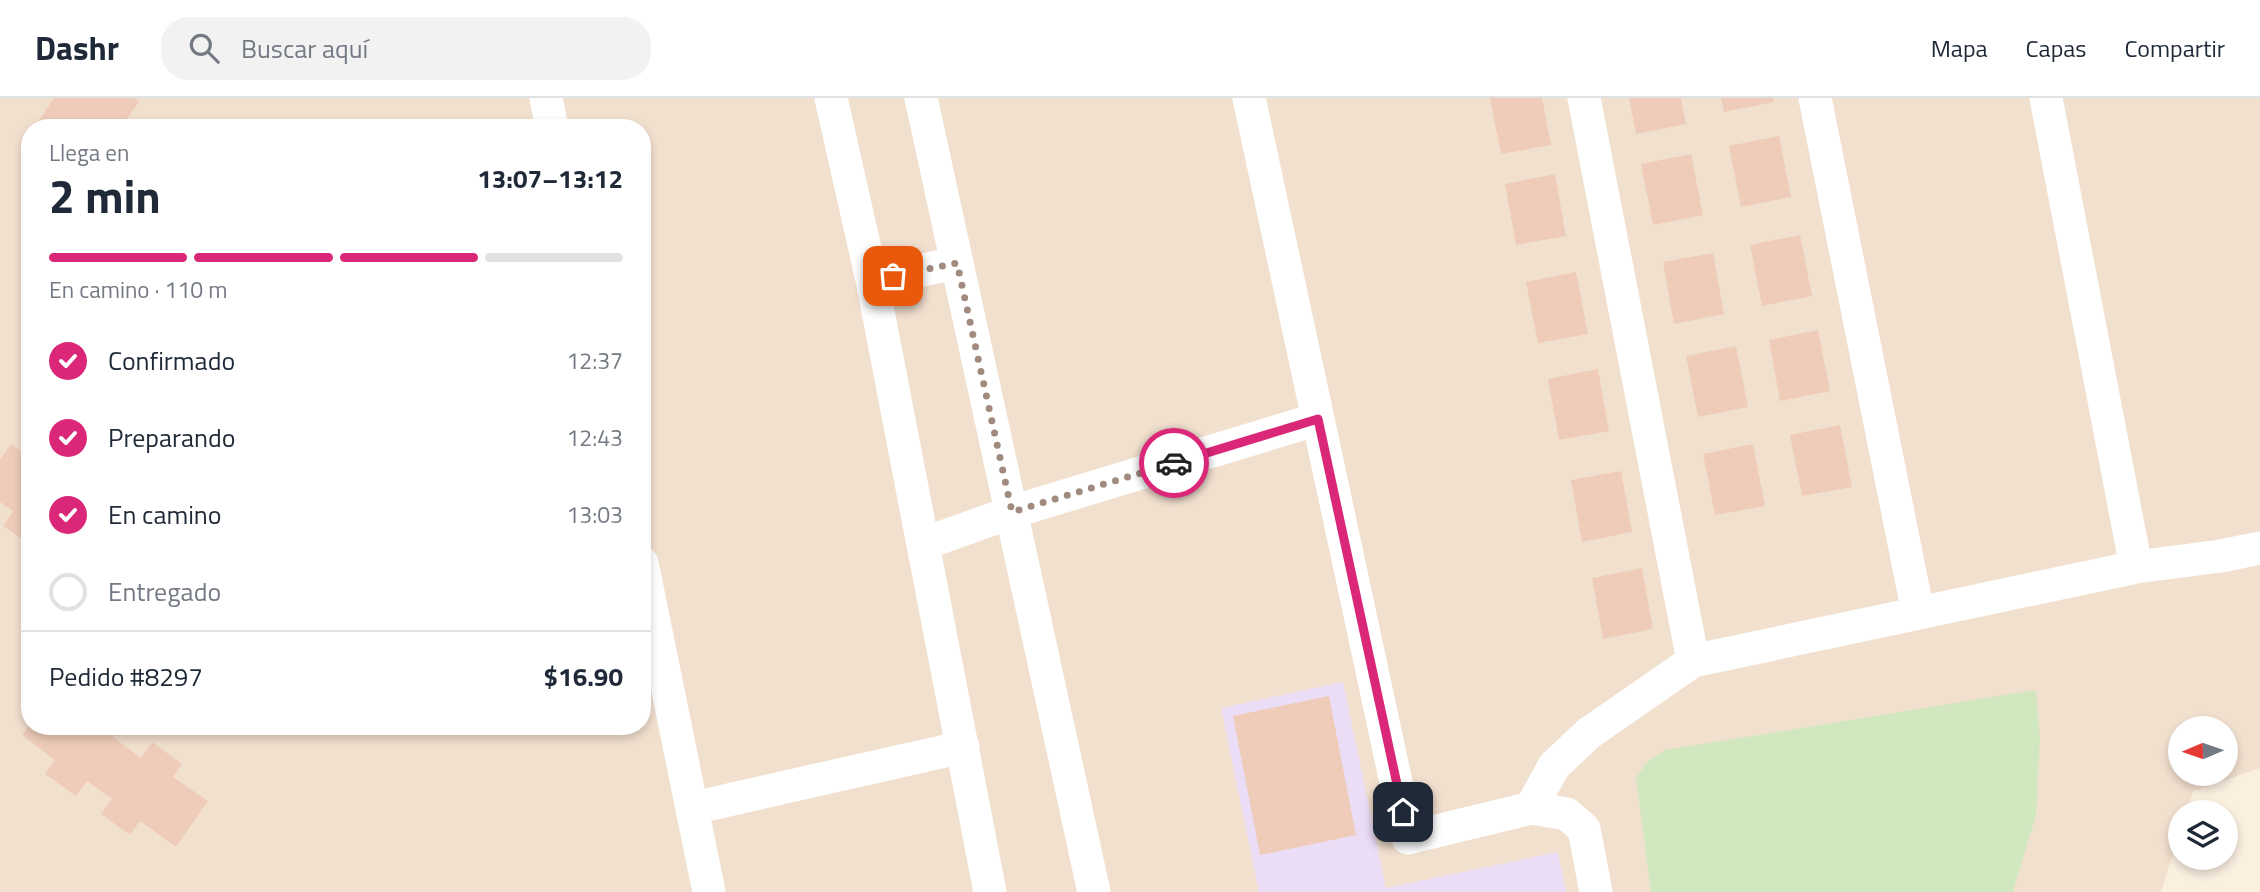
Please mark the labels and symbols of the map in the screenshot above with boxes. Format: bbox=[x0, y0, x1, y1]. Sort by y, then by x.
pin bbox=[863, 246, 923, 306]
courier bbox=[1139, 428, 1209, 498]
north arrow bbox=[2168, 716, 2238, 786]
pin bbox=[1373, 782, 1433, 842]

